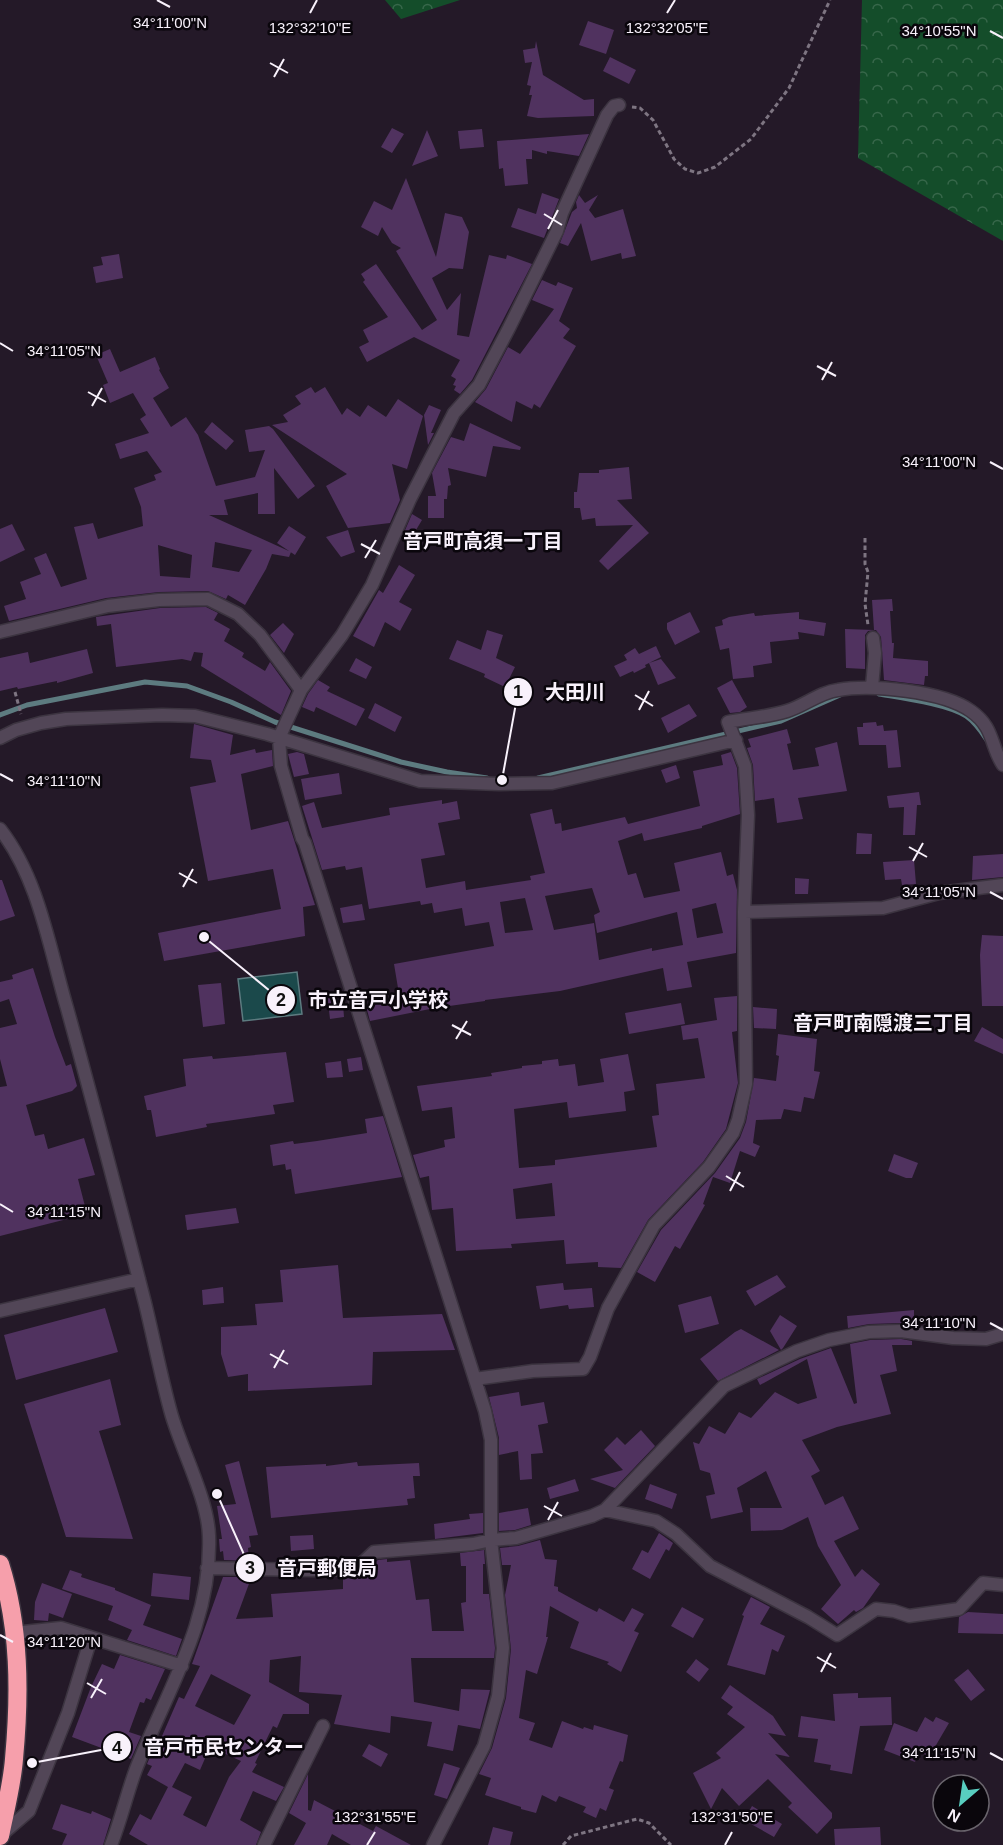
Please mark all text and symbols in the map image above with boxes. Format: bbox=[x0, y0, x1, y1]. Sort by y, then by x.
text: 34°11'00"N bbox=[133, 14, 207, 31]
text: 132°32'10"E bbox=[269, 19, 351, 36]
text: 132°32'05"E bbox=[626, 19, 708, 36]
text: 34°10'55"N bbox=[901, 22, 977, 39]
text: 34°11'05"N bbox=[27, 342, 101, 359]
text: 34°11'00"N bbox=[902, 453, 976, 470]
district label: 音戸町高須一丁目 bbox=[403, 530, 563, 552]
callout: 大田川 bbox=[503, 673, 617, 711]
text: 大田川 bbox=[545, 681, 605, 703]
text: 1 bbox=[513, 682, 523, 702]
text: 34°11'10"N bbox=[27, 772, 101, 789]
text: 34°11'05"N bbox=[902, 883, 976, 900]
callout: 市立音戸小学校 bbox=[266, 981, 460, 1019]
text: 市立音戸小学校 bbox=[308, 989, 448, 1011]
text: 2 bbox=[276, 990, 286, 1010]
district label: 音戸町南隠渡三丁目 bbox=[793, 1012, 973, 1034]
text: 34°11'15"N bbox=[27, 1203, 101, 1220]
text: 34°11'10"N bbox=[902, 1314, 976, 1331]
callout: 音戸郵便局 bbox=[235, 1549, 389, 1587]
text: 音戸郵便局 bbox=[277, 1557, 377, 1579]
text: 3 bbox=[245, 1558, 255, 1578]
text: 34°11'20"N bbox=[27, 1633, 101, 1650]
callout: 音戸市民センター bbox=[102, 1728, 316, 1766]
text: 音戸市民センター bbox=[144, 1736, 304, 1758]
text: 4 bbox=[112, 1738, 122, 1758]
text: 34°11'15"N bbox=[902, 1744, 976, 1761]
north arrow bbox=[931, 1773, 991, 1833]
text: N bbox=[945, 1805, 963, 1826]
text: 132°31'55"E bbox=[334, 1808, 416, 1825]
text: 132°31'50"E bbox=[691, 1808, 773, 1825]

